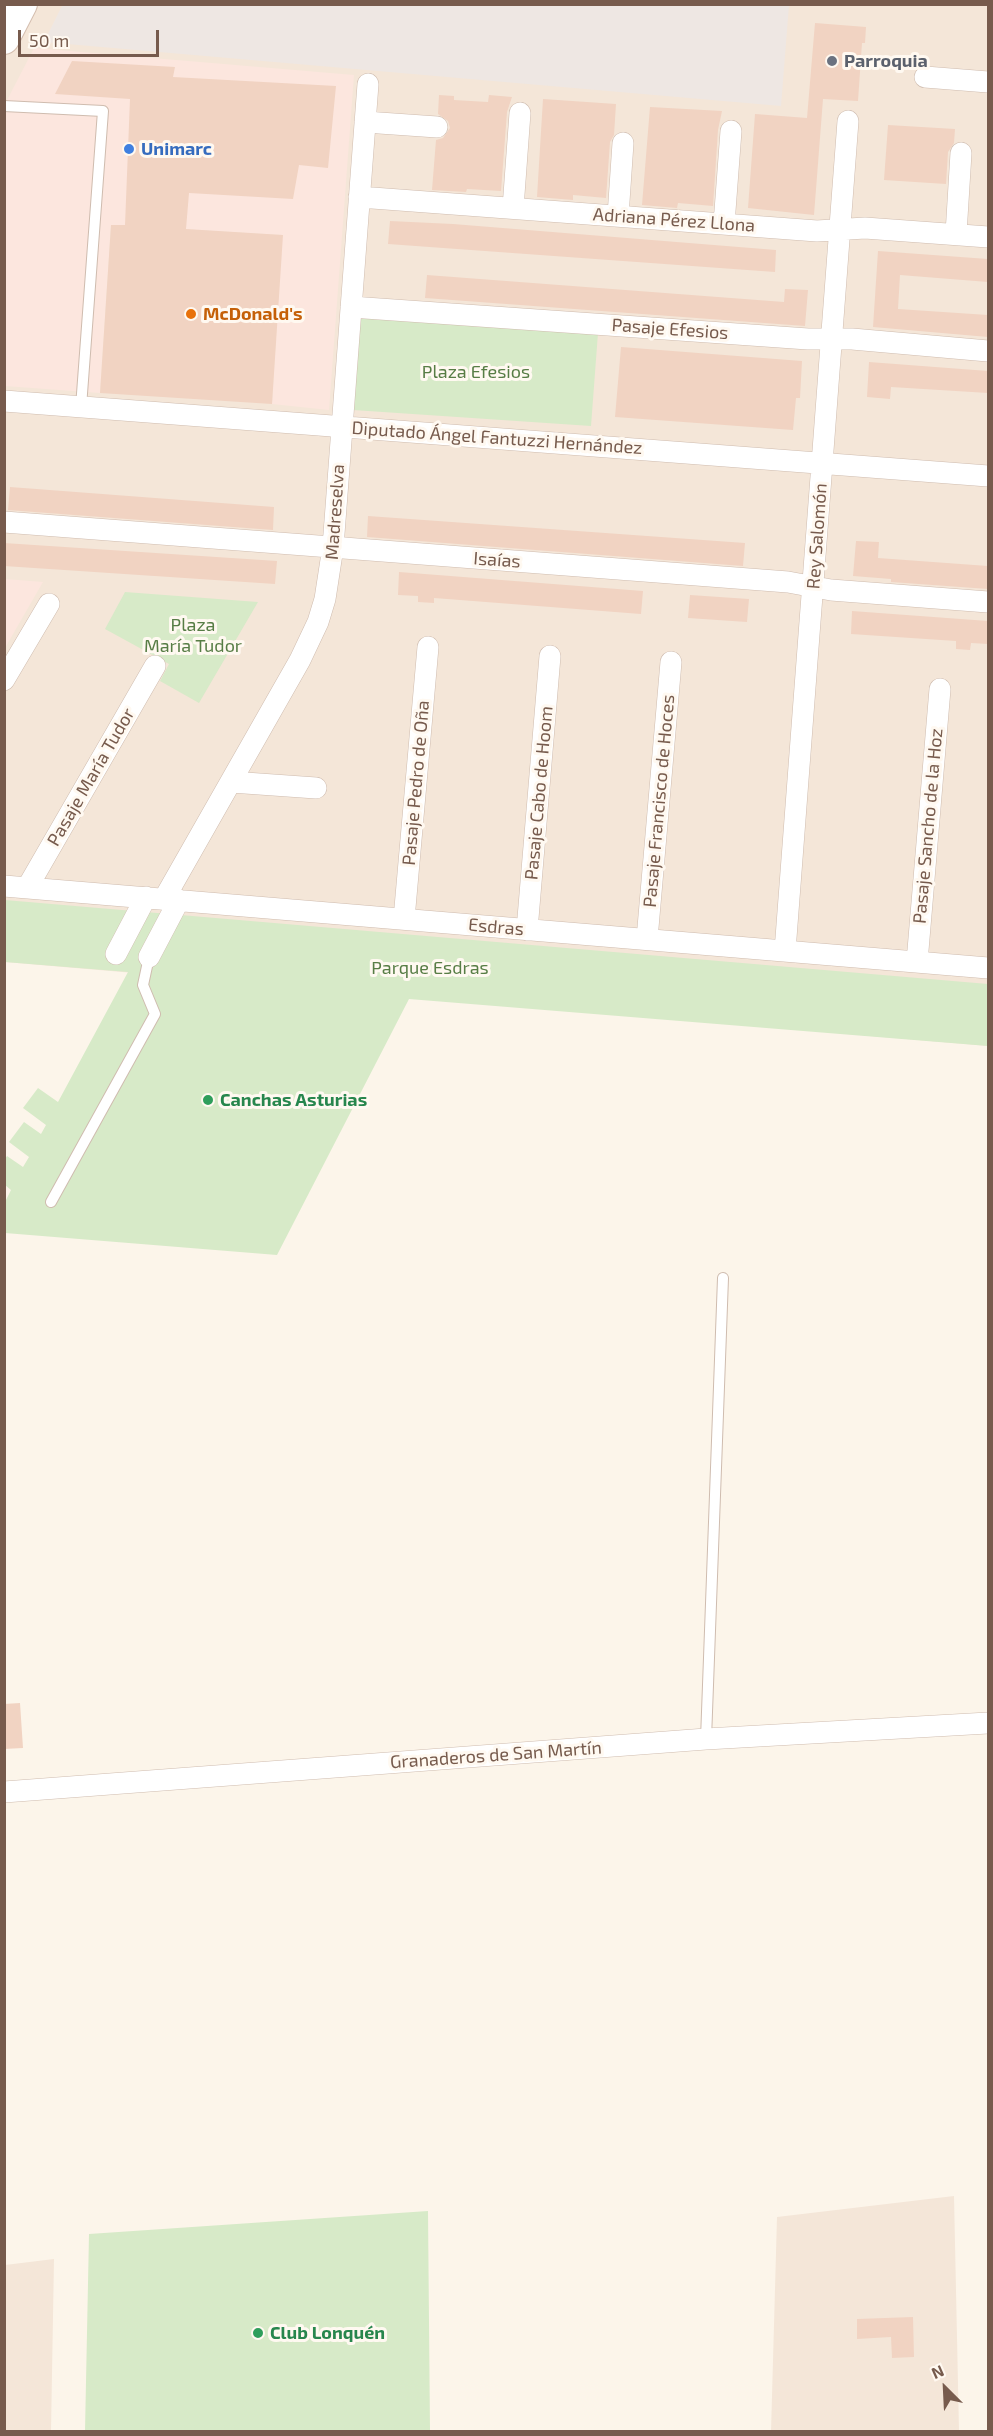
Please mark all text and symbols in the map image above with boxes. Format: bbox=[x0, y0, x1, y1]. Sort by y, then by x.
scale bar bbox=[21, 18, 162, 56]
text: 50 m bbox=[29, 29, 69, 51]
place label: Parroquia bbox=[844, 50, 928, 72]
marker: Parroquia bbox=[825, 54, 839, 68]
place label: Unimarc bbox=[141, 138, 212, 160]
marker: Unimarc bbox=[122, 142, 136, 156]
street label: Adriana Pérez Llona bbox=[592, 204, 756, 236]
place label: McDonald's bbox=[203, 303, 303, 325]
marker: McDonald's bbox=[184, 307, 198, 321]
street label: Pasaje Efesios bbox=[611, 314, 729, 344]
park label: Plaza Efesios bbox=[422, 361, 530, 383]
street label: Diputado Ángel Fantuzzi Hernández bbox=[351, 417, 643, 459]
street label: Madreselva bbox=[321, 464, 349, 560]
street label: Rey Salomón bbox=[803, 482, 831, 590]
street label: Isaías bbox=[473, 548, 521, 572]
park label: Plaza María Tudor bbox=[144, 614, 242, 656]
street label: Pasaje Francisco de Hoces bbox=[639, 694, 679, 908]
street label: Pasaje Pedro de Oña bbox=[398, 700, 434, 866]
street label: Pasaje María Tudor bbox=[43, 704, 139, 850]
street label: Pasaje Cabo de Hoom bbox=[521, 705, 557, 881]
street label: Pasaje Sancho de la Hoz bbox=[909, 727, 947, 925]
street label: Esdras bbox=[467, 914, 525, 940]
park label: Parque Esdras bbox=[371, 957, 489, 979]
place label: Canchas Asturias bbox=[220, 1089, 367, 1111]
marker: Canchas Asturias bbox=[201, 1093, 215, 1107]
street label: Granaderos de San Martín bbox=[389, 1737, 603, 1773]
place label: Club Lonquén bbox=[270, 2322, 385, 2344]
marker: Club Lonquén bbox=[251, 2326, 265, 2340]
north arrow bbox=[915, 2358, 975, 2418]
text: N bbox=[928, 2360, 947, 2382]

